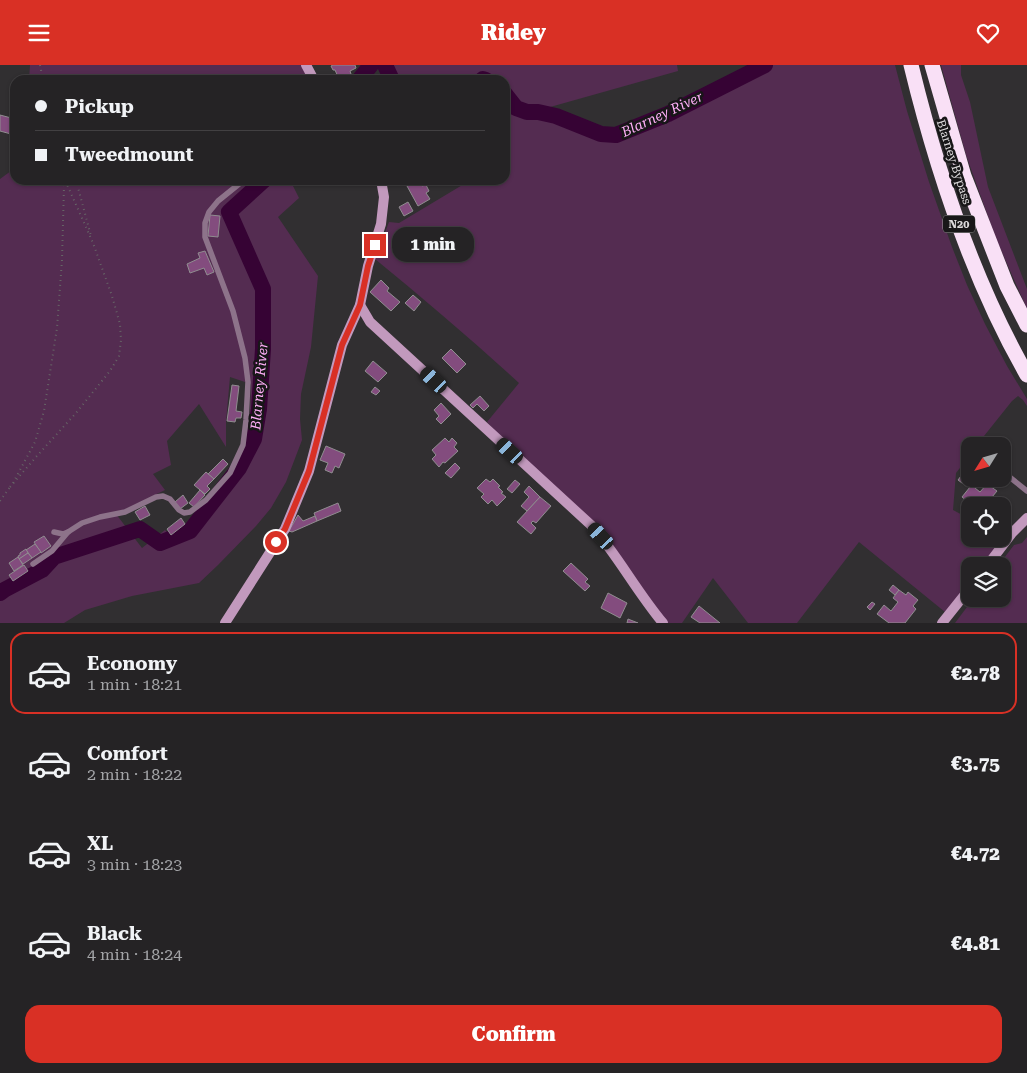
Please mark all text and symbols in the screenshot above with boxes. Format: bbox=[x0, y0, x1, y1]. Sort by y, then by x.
icon: menu bbox=[25, 19, 53, 47]
icon: heart bbox=[974, 19, 1002, 47]
text: Ridey bbox=[481, 20, 546, 45]
water label: Blarney River bbox=[618, 88, 705, 140]
text: Pickup bbox=[65, 95, 134, 118]
street label: Blarney Bypass bbox=[934, 118, 974, 206]
text: Tweedmount bbox=[65, 143, 194, 166]
road number: N20 bbox=[943, 215, 975, 233]
callout: 1 min bbox=[392, 227, 475, 263]
route end bbox=[364, 234, 386, 256]
text: 1 min bbox=[411, 235, 455, 254]
water label: Blarney River bbox=[247, 341, 271, 432]
car bbox=[417, 364, 450, 396]
car bbox=[493, 435, 526, 467]
north arrow bbox=[961, 437, 1011, 487]
map controls bbox=[961, 437, 1011, 607]
button: locate bbox=[961, 497, 1011, 547]
car bbox=[585, 520, 616, 552]
route start bbox=[265, 531, 287, 553]
button: layers bbox=[961, 557, 1011, 607]
icon: car bbox=[27, 651, 72, 696]
text: Economy bbox=[87, 652, 177, 675]
text: €2.78 bbox=[951, 662, 1000, 685]
text: 1 min · 18:21 bbox=[87, 675, 182, 694]
icon: car bbox=[27, 741, 72, 786]
text: Comfort bbox=[87, 742, 168, 765]
text: €3.75 bbox=[951, 752, 1000, 775]
text: 2 min · 18:22 bbox=[87, 765, 182, 784]
icon: car bbox=[27, 831, 72, 876]
text: XL bbox=[87, 832, 113, 855]
text: €4.72 bbox=[951, 842, 1000, 865]
text: 3 min · 18:23 bbox=[87, 855, 182, 874]
icon: car bbox=[27, 921, 72, 966]
text: Black bbox=[87, 922, 142, 945]
text: €4.81 bbox=[951, 932, 1000, 955]
text: 4 min · 18:24 bbox=[87, 945, 182, 964]
button: Confirm bbox=[25, 1005, 1002, 1063]

